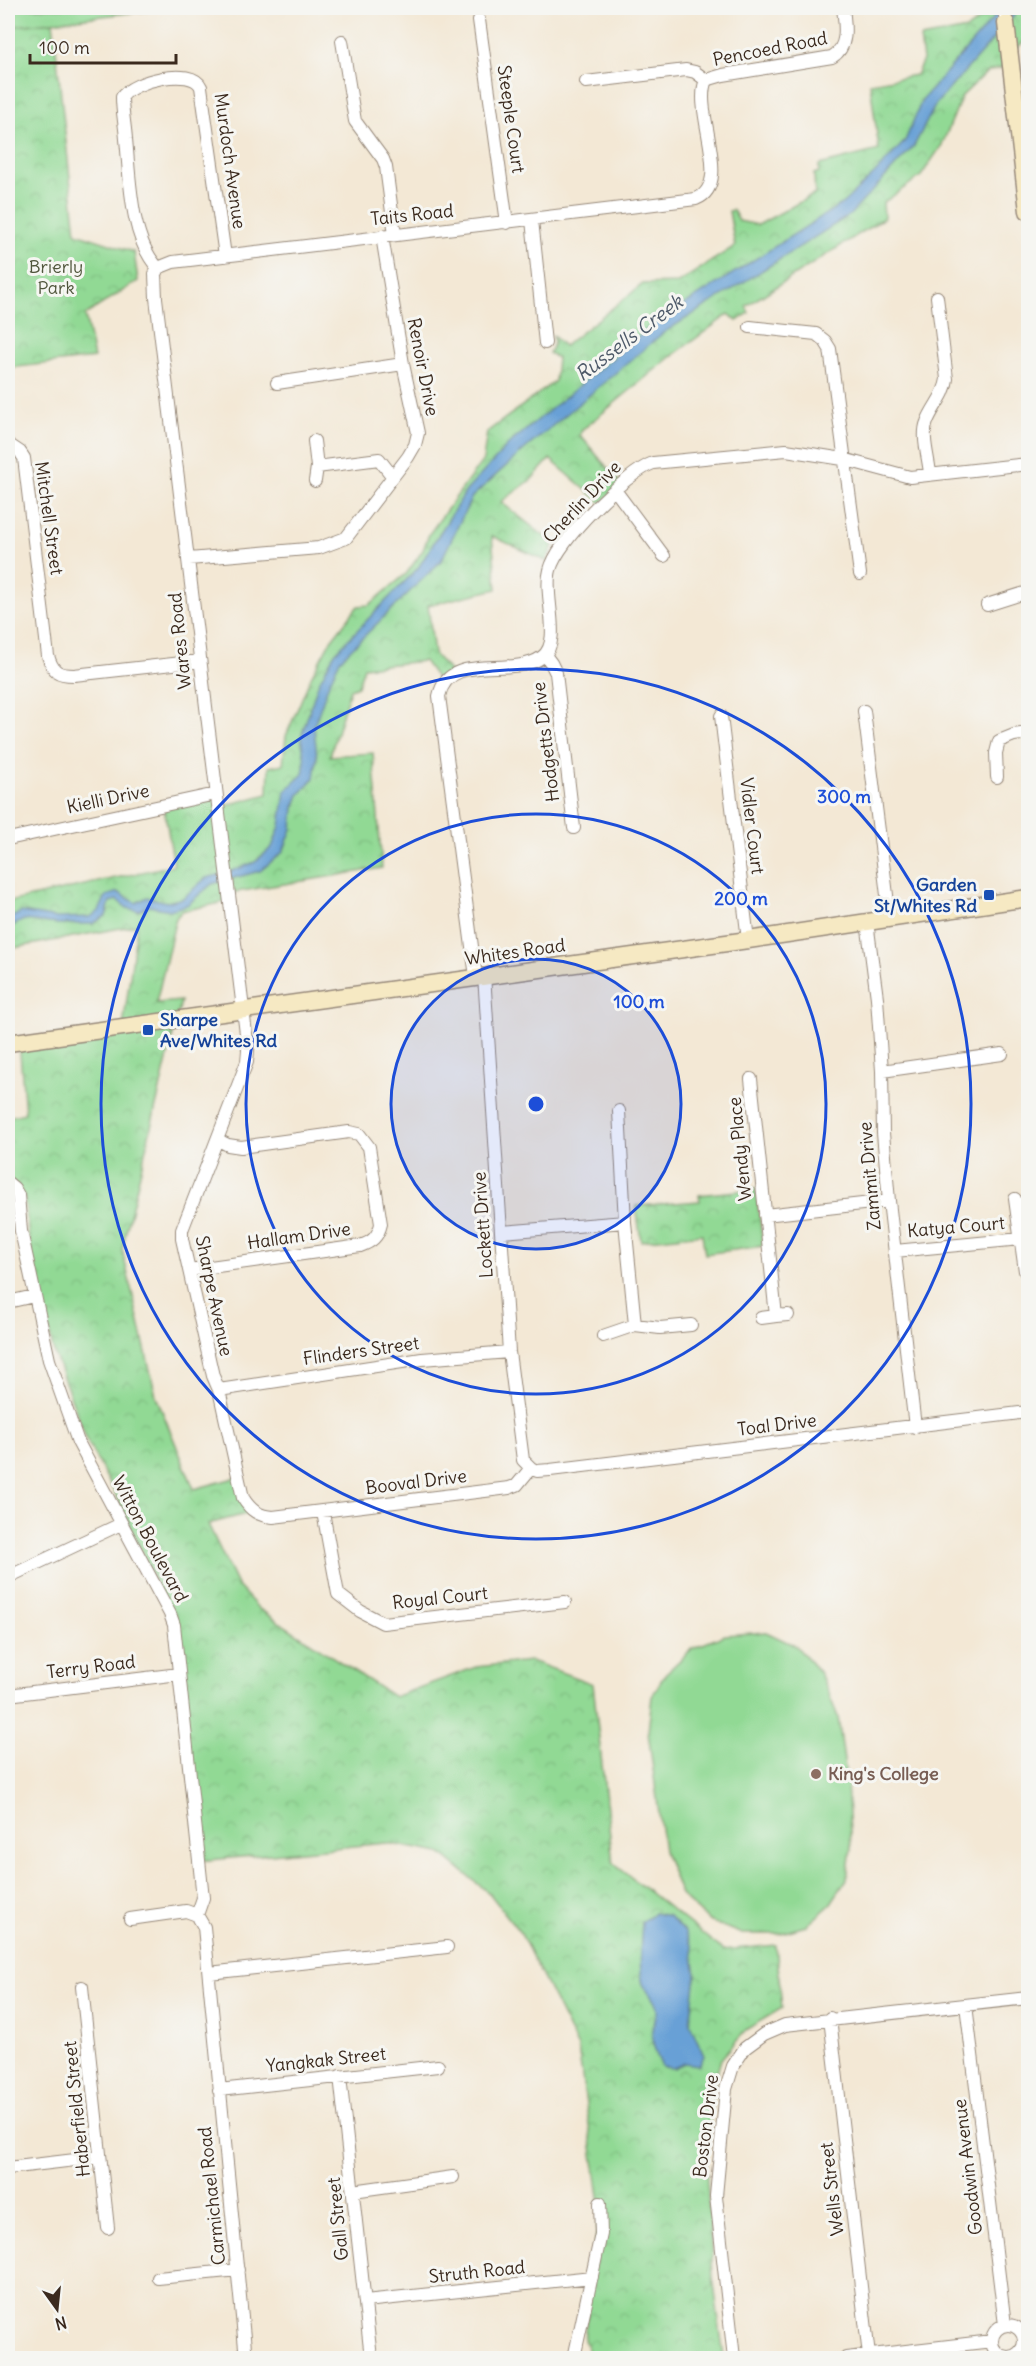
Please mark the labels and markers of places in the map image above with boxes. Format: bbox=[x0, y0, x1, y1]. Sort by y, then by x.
place label: Garden St/Whites Rd bbox=[874, 873, 978, 917]
marker: Garden St/Whites Rd bbox=[982, 888, 996, 902]
place label: Sharpe Ave/Whites Rd bbox=[160, 1008, 278, 1052]
marker: Sharpe Ave/Whites Rd bbox=[141, 1023, 155, 1037]
centre of rings bbox=[526, 1094, 546, 1114]
place label: King's College bbox=[828, 1762, 939, 1785]
marker: King's College bbox=[809, 1767, 823, 1781]

